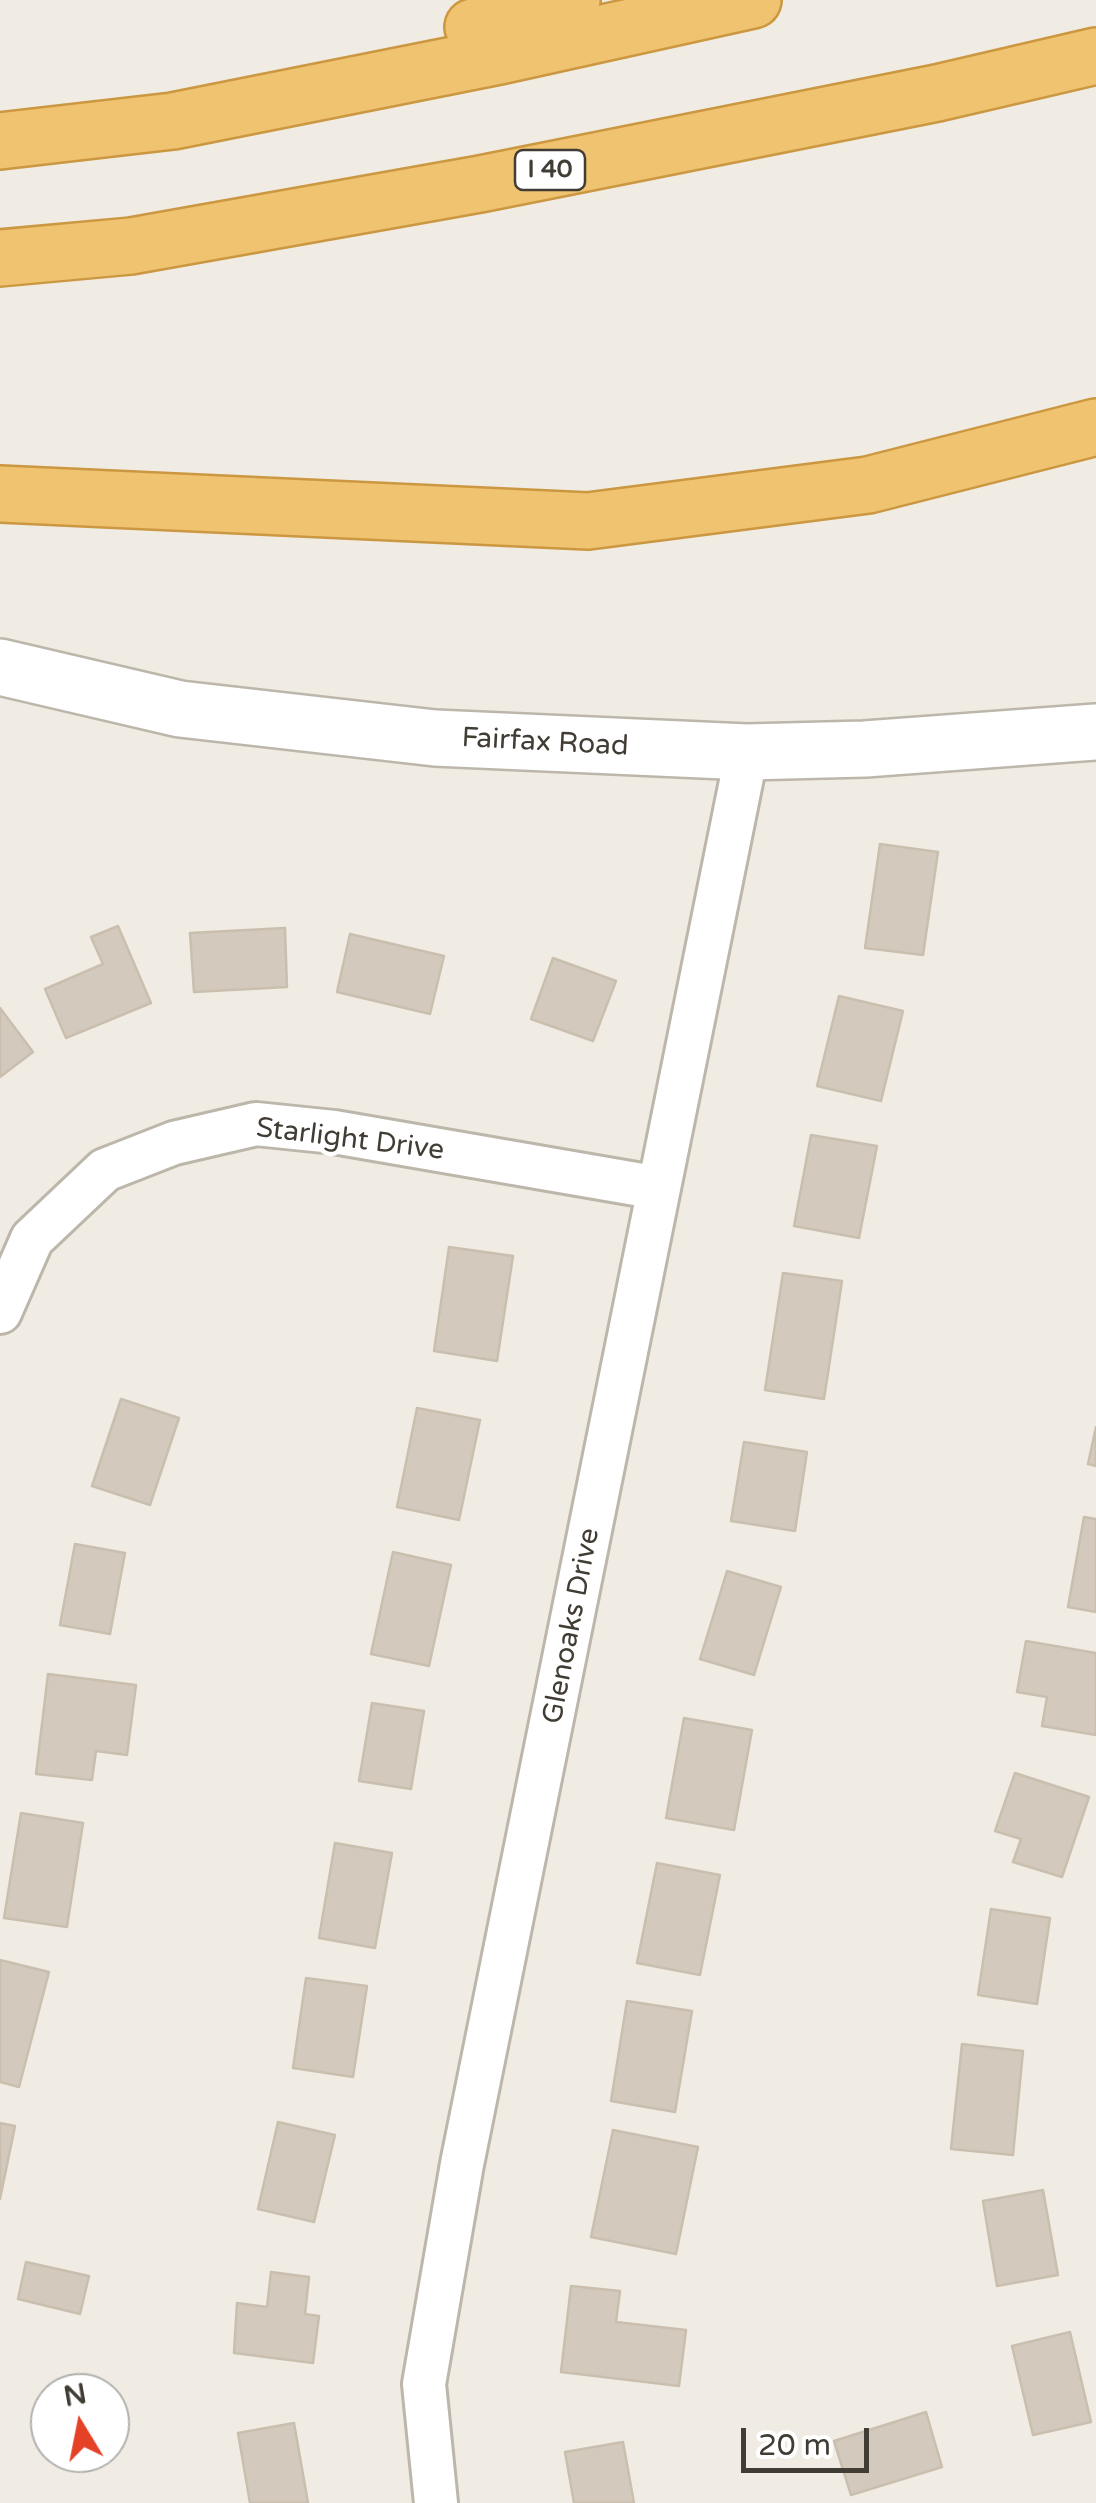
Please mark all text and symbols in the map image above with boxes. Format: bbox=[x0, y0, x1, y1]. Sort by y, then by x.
road number: I 40 bbox=[515, 150, 585, 190]
street label: Fairfax Road bbox=[461, 722, 629, 764]
street label: Starlight Drive bbox=[254, 1112, 446, 1168]
street label: Glenoaks Drive bbox=[537, 1525, 607, 1727]
north arrow bbox=[30, 2373, 130, 2473]
text: N bbox=[61, 2377, 89, 2414]
scale bar bbox=[746, 2408, 874, 2470]
text: 20 m bbox=[758, 2427, 831, 2464]

